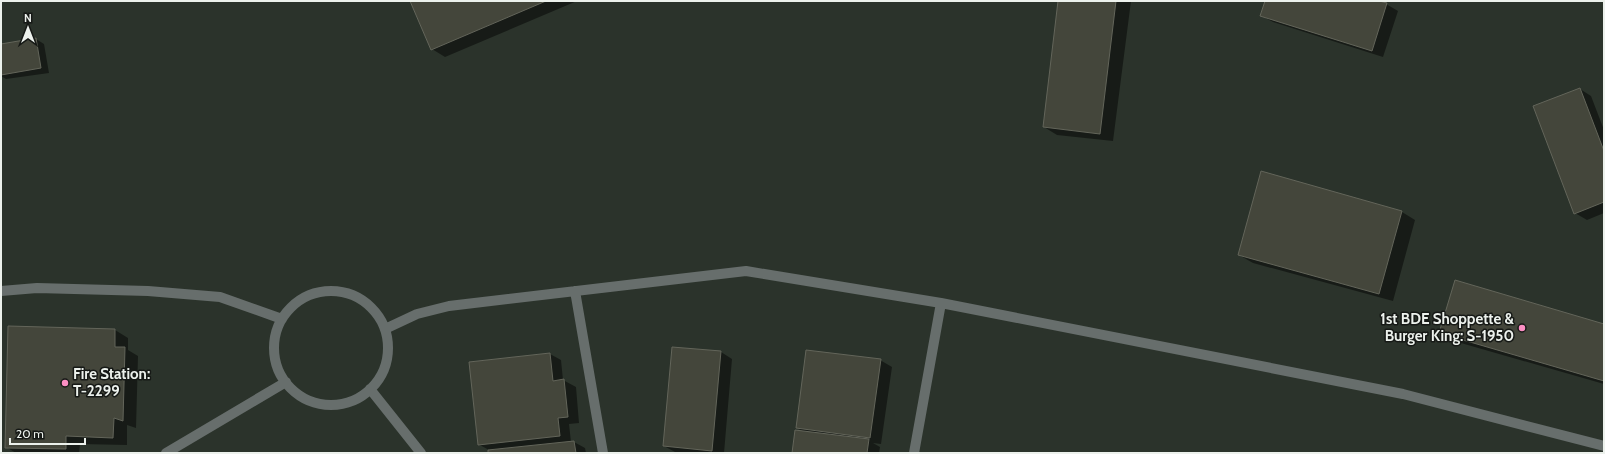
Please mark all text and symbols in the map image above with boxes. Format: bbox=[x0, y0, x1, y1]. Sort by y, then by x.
north arrow bbox=[8, 8, 48, 48]
text: N bbox=[24, 11, 32, 25]
place label: 1st BDE Shoppette & Burger King: S-1950 bbox=[1380, 310, 1515, 345]
marker: 1st BDE Shoppette & Burger King: S-1950 bbox=[1517, 323, 1527, 333]
place label: Fire Station: T-2299 bbox=[73, 365, 150, 400]
marker: Fire Station: T-2299 bbox=[60, 378, 70, 388]
scale bar bbox=[10, 420, 85, 446]
text: 20 m bbox=[16, 426, 44, 441]

